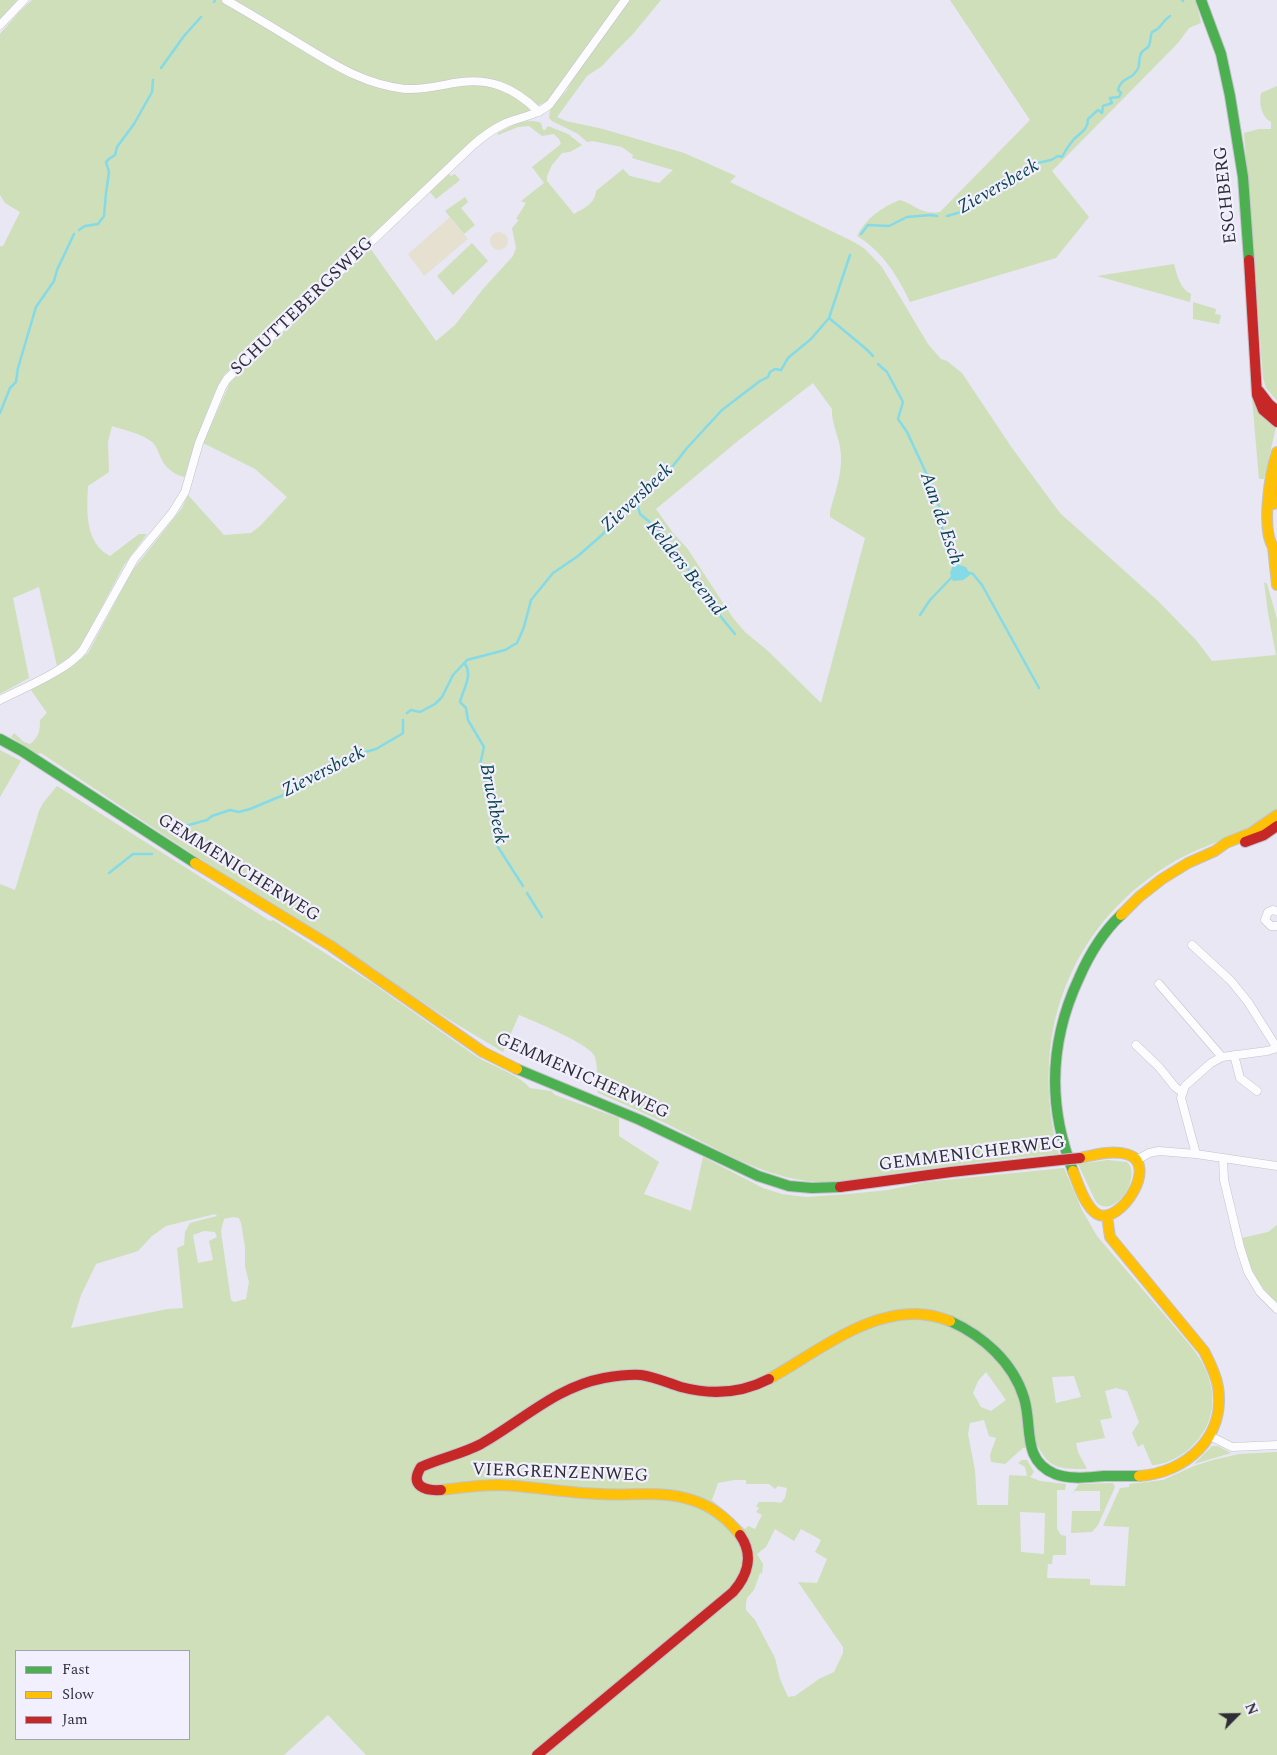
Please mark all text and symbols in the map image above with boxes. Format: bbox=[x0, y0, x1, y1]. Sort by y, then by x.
street label: ESCHBERG bbox=[1211, 145, 1243, 245]
water label: Zieversbeek bbox=[954, 156, 1044, 220]
street label: SCHUTTEBERGSWEG bbox=[227, 233, 379, 381]
water label: Zieversbeek bbox=[597, 460, 679, 538]
water label: Aan de Esch bbox=[914, 470, 966, 568]
water label: Kelders Beemd bbox=[640, 517, 728, 621]
water label: Zieversbeek bbox=[279, 742, 369, 804]
water label: Bruchbeek bbox=[473, 762, 511, 846]
street label: GEMMENICHERWEG bbox=[153, 810, 323, 928]
street label: GEMMENICHERWEG bbox=[492, 1029, 672, 1125]
street label: GEMMENICHERWEG bbox=[878, 1133, 1066, 1177]
street label: VIERGRENZENWEG bbox=[471, 1460, 649, 1488]
legend bbox=[15, 1650, 190, 1740]
text: Fast bbox=[62, 1658, 90, 1681]
text: Slow bbox=[62, 1683, 94, 1706]
north arrow bbox=[1212, 1690, 1262, 1740]
text: N bbox=[1239, 1700, 1263, 1718]
text: Jam bbox=[62, 1708, 88, 1731]

